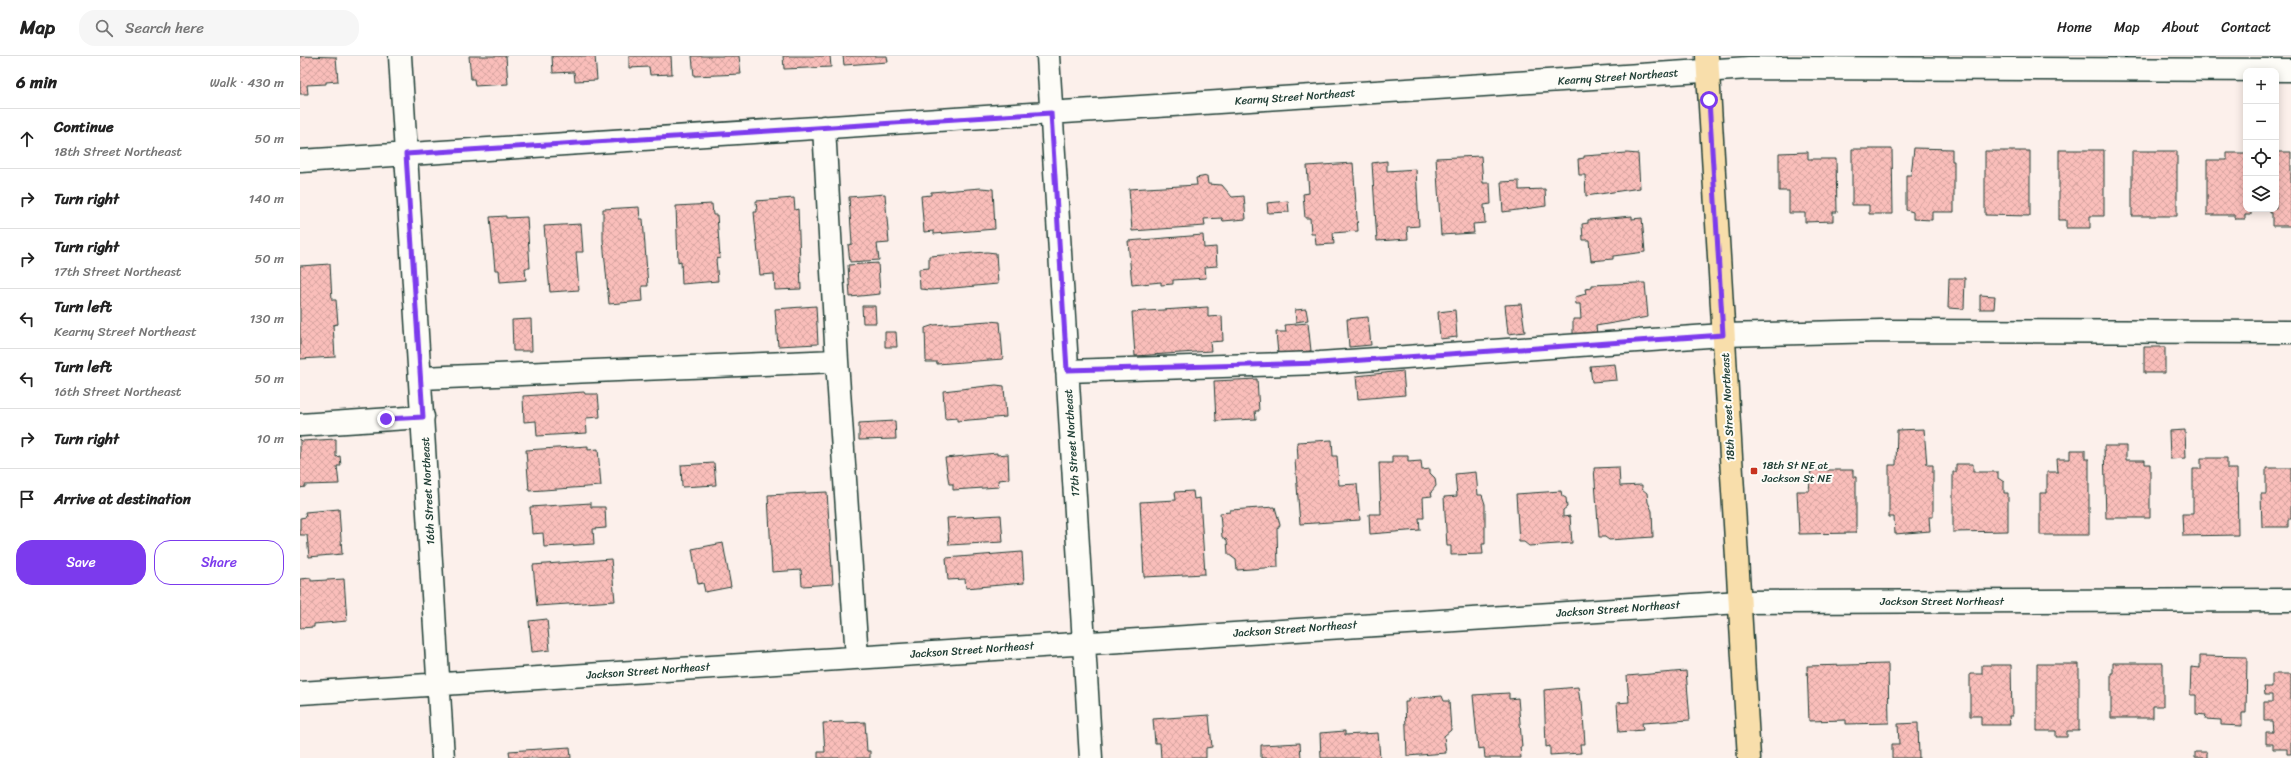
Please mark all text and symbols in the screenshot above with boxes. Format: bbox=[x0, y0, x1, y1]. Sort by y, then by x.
search box bbox=[79, 10, 359, 46]
text: Map bbox=[20, 11, 55, 44]
text: Search here bbox=[125, 15, 204, 41]
text: Home bbox=[2057, 15, 2092, 40]
text: Map bbox=[2114, 15, 2140, 40]
text: About bbox=[2162, 15, 2199, 40]
text: Contact bbox=[2221, 15, 2271, 40]
icon: search bbox=[93, 17, 115, 39]
street label: Kearny Street Northeast bbox=[1557, 63, 1679, 91]
text: 6 min bbox=[16, 67, 57, 97]
map controls bbox=[2243, 68, 2279, 212]
button: + bbox=[2243, 68, 2279, 104]
text: Walk · 430 m bbox=[210, 71, 284, 94]
street label: Kearny Street Northeast bbox=[1234, 83, 1356, 111]
route start bbox=[1700, 91, 1718, 109]
button: − bbox=[2243, 104, 2279, 140]
text: Continue bbox=[54, 114, 114, 140]
text: 50 m bbox=[254, 127, 284, 150]
icon: ahead bbox=[16, 128, 38, 150]
text: 18th Street Northeast bbox=[54, 140, 182, 163]
button: locate bbox=[2243, 140, 2279, 176]
button: layers bbox=[2243, 176, 2279, 212]
text: Turn right bbox=[54, 186, 119, 212]
text: 140 m bbox=[249, 187, 284, 210]
icon: right bbox=[16, 188, 38, 210]
text: Turn right bbox=[54, 234, 119, 260]
text: 50 m bbox=[254, 247, 284, 270]
icon: right bbox=[16, 248, 38, 270]
text: 17th Street Northeast bbox=[54, 260, 182, 283]
text: Turn left bbox=[54, 294, 112, 320]
text: 130 m bbox=[250, 307, 284, 330]
icon: left bbox=[16, 308, 38, 330]
text: Kearny Street Northeast bbox=[54, 320, 197, 343]
street label: 18th Street Northeast bbox=[1716, 352, 1740, 462]
text: Turn left bbox=[54, 354, 112, 380]
text: 50 m bbox=[254, 367, 284, 390]
icon: left bbox=[16, 368, 38, 390]
text: 16th Street Northeast bbox=[54, 380, 181, 403]
street label: 17th Street Northeast bbox=[1059, 388, 1085, 497]
route end bbox=[377, 410, 395, 428]
text: Turn right bbox=[54, 426, 119, 452]
text: 10 m bbox=[257, 427, 284, 450]
icon: right bbox=[16, 428, 38, 450]
street label: 16th Street Northeast bbox=[416, 436, 440, 545]
place label: 18th St NE at Jackson St NE bbox=[1761, 456, 1832, 488]
marker: 18th St NE at Jackson St NE bbox=[1749, 466, 1759, 476]
text: Arrive at destination bbox=[54, 486, 191, 512]
icon: arrive bbox=[16, 488, 38, 510]
button: Save bbox=[16, 540, 146, 585]
button: Share bbox=[154, 540, 284, 585]
street label: Jackson Street Northeast bbox=[1879, 592, 2005, 611]
street label: Jackson Street Northeast bbox=[1554, 595, 1681, 623]
street label: Jackson Street Northeast bbox=[1231, 615, 1358, 643]
street label: Jackson Street Northeast bbox=[908, 636, 1035, 664]
street label: Jackson Street Northeast bbox=[584, 657, 711, 685]

